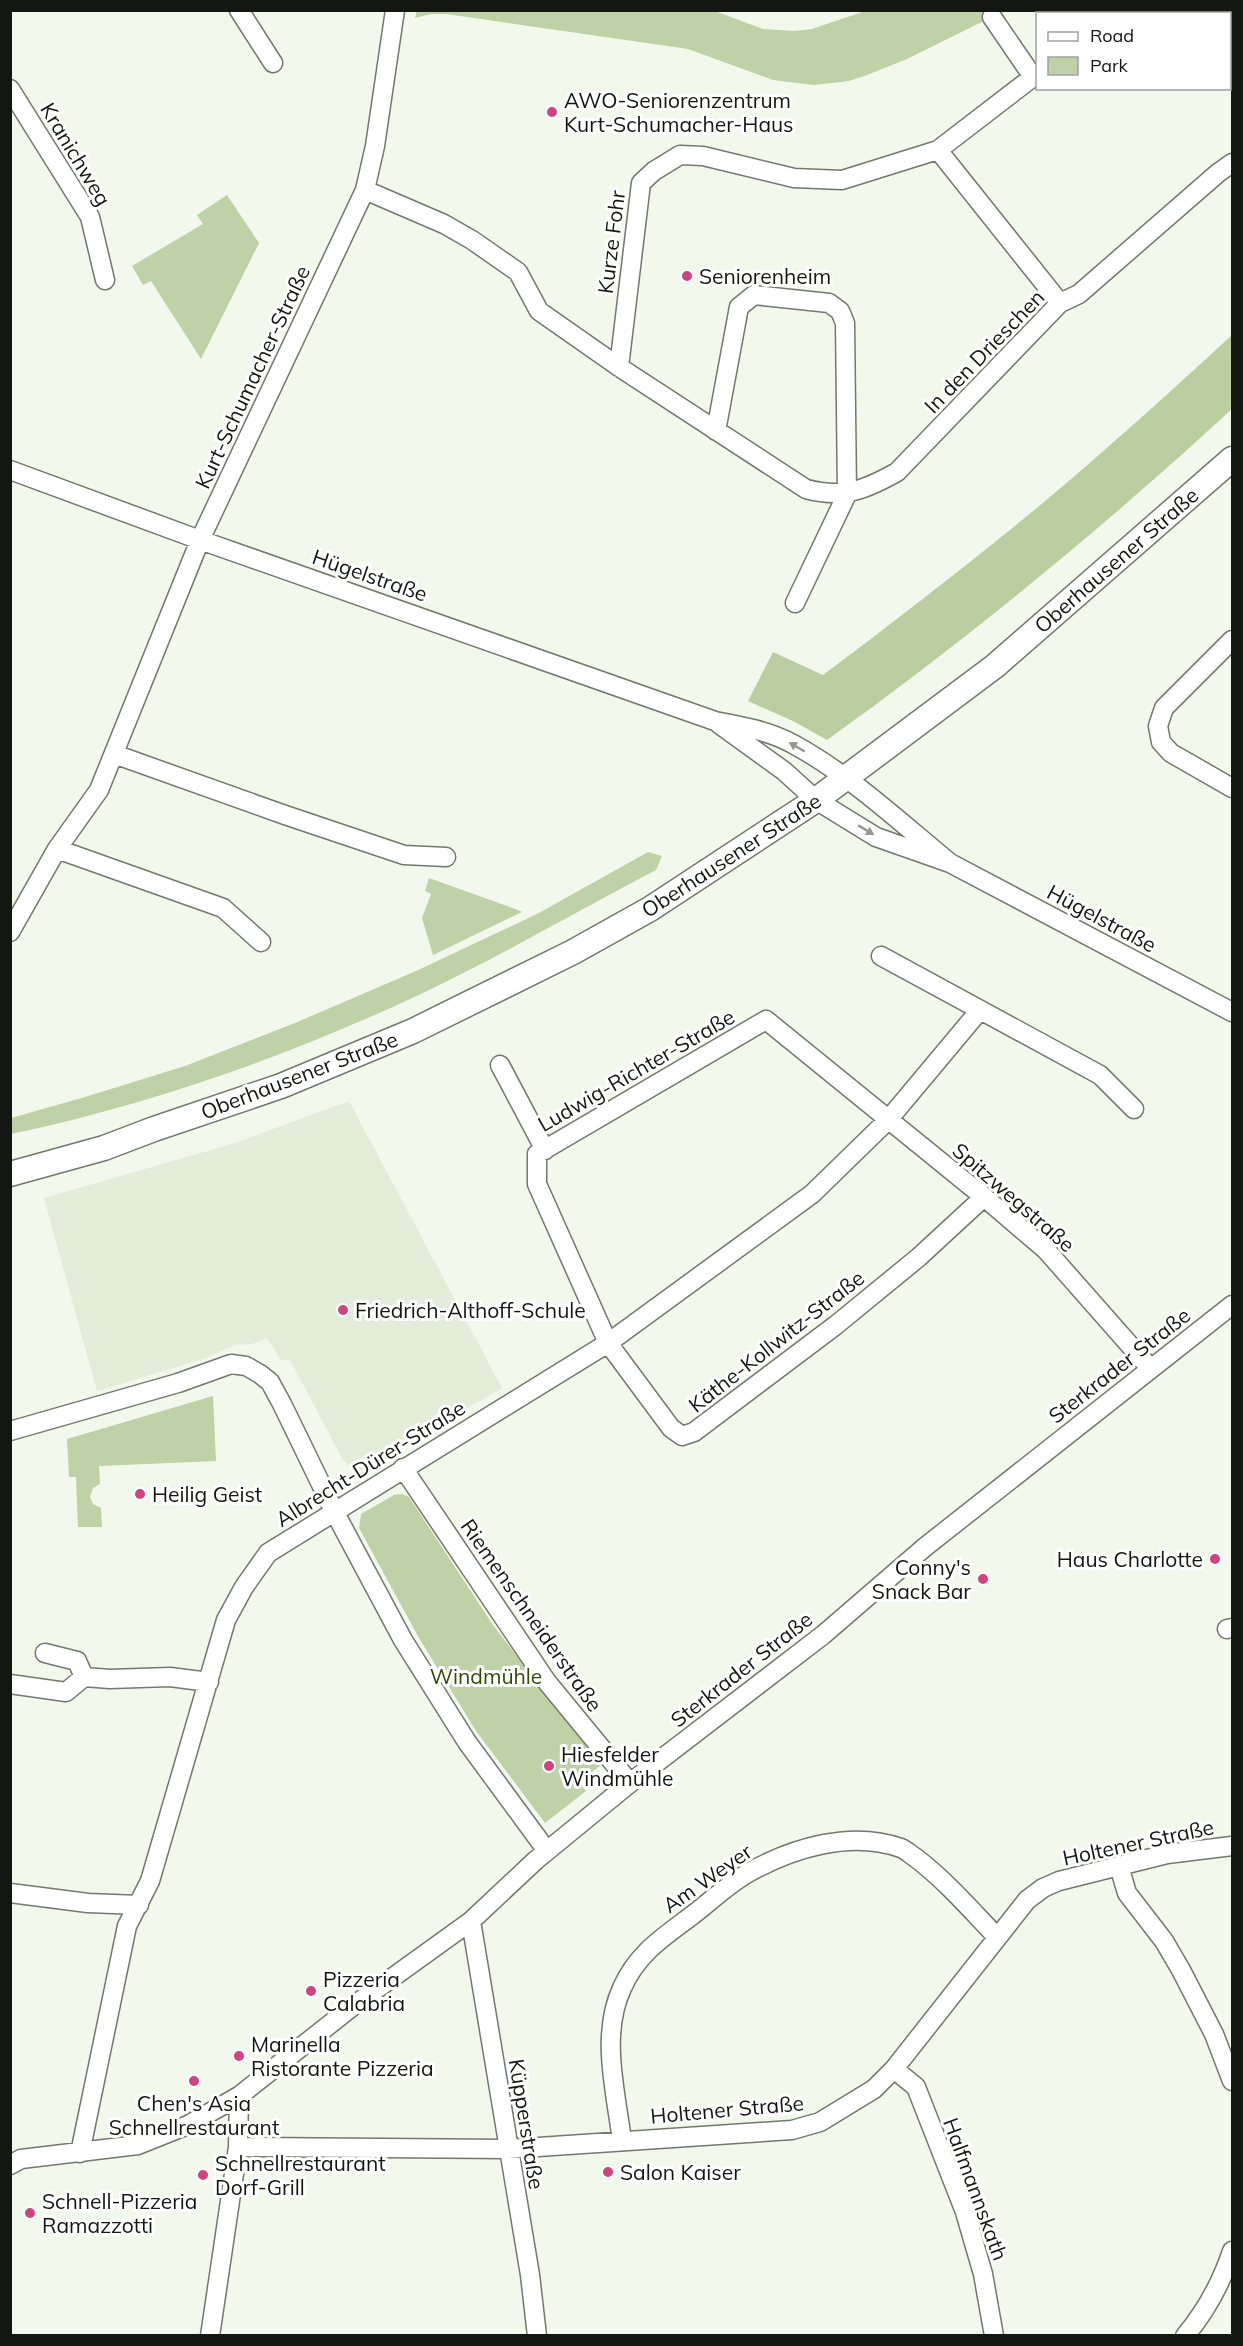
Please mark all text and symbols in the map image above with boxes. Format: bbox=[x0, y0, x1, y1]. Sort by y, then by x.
legend bbox=[1036, 12, 1231, 90]
text: Road bbox=[1090, 24, 1134, 47]
text: Park bbox=[1090, 54, 1129, 77]
place label: AWO-Seniorenzentrum Kurt-Schumacher-Haus bbox=[564, 87, 794, 137]
street label: Kranichweg bbox=[35, 98, 117, 210]
marker: AWO-Seniorenzentrum Kurt-Schumacher-Haus bbox=[545, 105, 559, 119]
street label: Kurze Fohr bbox=[592, 189, 630, 295]
street label: Kurt-Schumacher-Straße bbox=[189, 261, 315, 493]
place label: Seniorenheim bbox=[699, 263, 831, 289]
marker: Seniorenheim bbox=[680, 269, 694, 283]
street label: In den Drieschen bbox=[919, 284, 1049, 418]
street label: Oberhausener Straße bbox=[1029, 482, 1203, 638]
street label: Hügelstraße bbox=[309, 543, 431, 607]
one-way arrow bbox=[788, 742, 805, 752]
street label: Oberhausener Straße bbox=[636, 787, 826, 923]
one-way arrow bbox=[858, 825, 874, 836]
street label: Hügelstraße bbox=[1043, 878, 1161, 958]
street label: Ludwig-Richter-Straße bbox=[533, 1003, 739, 1137]
street label: Oberhausener Straße bbox=[197, 1025, 401, 1125]
street label: Spitzwegstraße bbox=[948, 1137, 1080, 1257]
street label: Käthe-Kollwitz-Straße bbox=[683, 1264, 869, 1418]
place label: Friedrich-Althoff-Schule bbox=[355, 1297, 586, 1323]
street label: Sterkrader Straße bbox=[1043, 1302, 1195, 1428]
marker: Friedrich-Althoff-Schule bbox=[336, 1303, 350, 1317]
street label: Albrecht-Dürer-Straße bbox=[270, 1394, 470, 1532]
place label: Heilig Geist bbox=[152, 1481, 262, 1507]
marker: Heilig Geist bbox=[133, 1487, 147, 1501]
street label: Riemenschneiderstraße bbox=[456, 1514, 608, 1716]
place label: Haus Charlotte bbox=[1057, 1546, 1203, 1572]
marker: Haus Charlotte bbox=[1208, 1552, 1222, 1566]
place label: Conny's Snack Bar bbox=[872, 1554, 971, 1604]
marker: Conny's Snack Bar bbox=[976, 1572, 990, 1586]
street label: Sterkrader Straße bbox=[665, 1606, 817, 1732]
park label: Windmühle bbox=[430, 1663, 542, 1689]
place label: Hiesfelder Windmühle bbox=[561, 1741, 674, 1791]
marker: Hiesfelder Windmühle bbox=[542, 1759, 556, 1773]
street label: Holtener Straße bbox=[1060, 1813, 1216, 1871]
street label: Am Weyer bbox=[657, 1838, 757, 1918]
place label: Pizzeria Calabria bbox=[323, 1966, 405, 2016]
marker: Pizzeria Calabria bbox=[304, 1984, 318, 1998]
place label: Marinella Ristorante Pizzeria bbox=[251, 2031, 434, 2081]
marker: Marinella Ristorante Pizzeria bbox=[232, 2049, 246, 2063]
street label: Küpperstraße bbox=[504, 2057, 550, 2191]
marker: Chen's Asia Schnellrestaurant bbox=[187, 2074, 201, 2088]
street label: Holtener Straße bbox=[649, 2089, 805, 2129]
place label: Chen's Asia Schnellrestaurant bbox=[109, 2090, 279, 2140]
street label: Halfmannskath bbox=[938, 2114, 1014, 2264]
place label: Schnellrestaurant Dorf-Grill bbox=[215, 2150, 386, 2200]
place label: Salon Kaiser bbox=[620, 2159, 741, 2185]
marker: Salon Kaiser bbox=[601, 2165, 615, 2179]
marker: Schnellrestaurant Dorf-Grill bbox=[196, 2168, 210, 2182]
place label: Schnell-Pizzeria Ramazzotti bbox=[42, 2188, 197, 2238]
marker: Schnell-Pizzeria Ramazzotti bbox=[23, 2206, 37, 2220]

